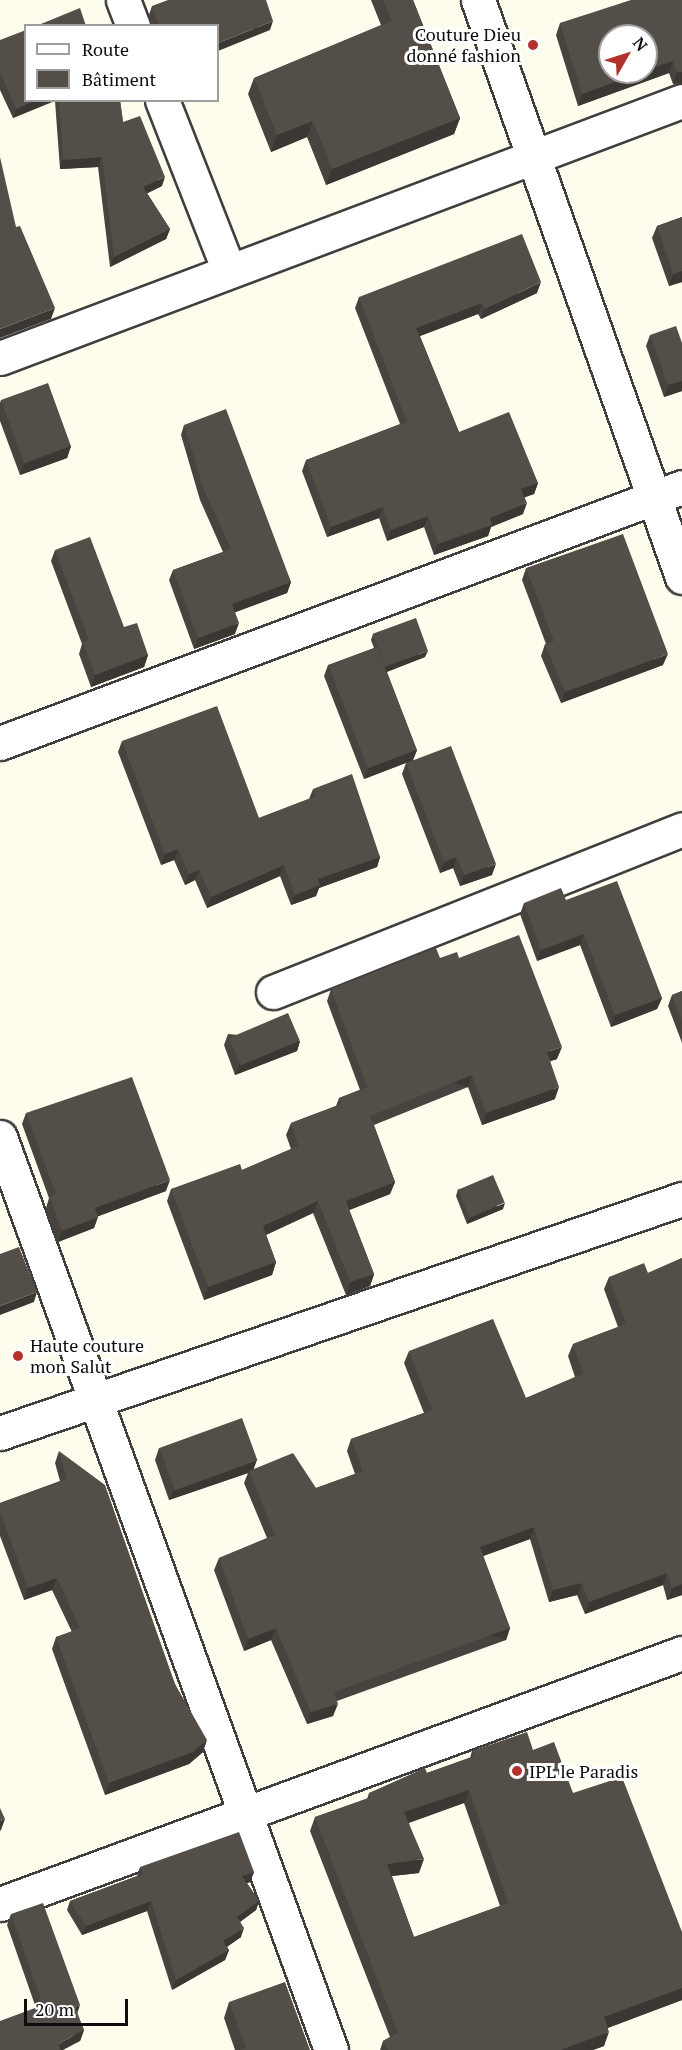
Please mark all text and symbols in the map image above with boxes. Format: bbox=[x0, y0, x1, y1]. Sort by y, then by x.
legend bbox=[24, 24, 219, 102]
place label: Couture Dieu donné fashion bbox=[407, 24, 521, 66]
north arrow bbox=[598, 24, 658, 84]
text: N bbox=[628, 32, 653, 56]
text: Route bbox=[82, 37, 129, 61]
marker: Couture Dieu donné fashion bbox=[526, 38, 540, 52]
text: Bâtiment bbox=[82, 67, 156, 91]
place label: Haute couture mon Salut bbox=[30, 1335, 144, 1378]
marker: Haute couture mon Salut bbox=[11, 1349, 25, 1363]
place label: IPL le Paradis bbox=[529, 1760, 638, 1782]
marker: IPL le Paradis bbox=[510, 1764, 524, 1778]
scale bar bbox=[27, 1987, 130, 2025]
text: 20 m bbox=[35, 1997, 74, 2021]

